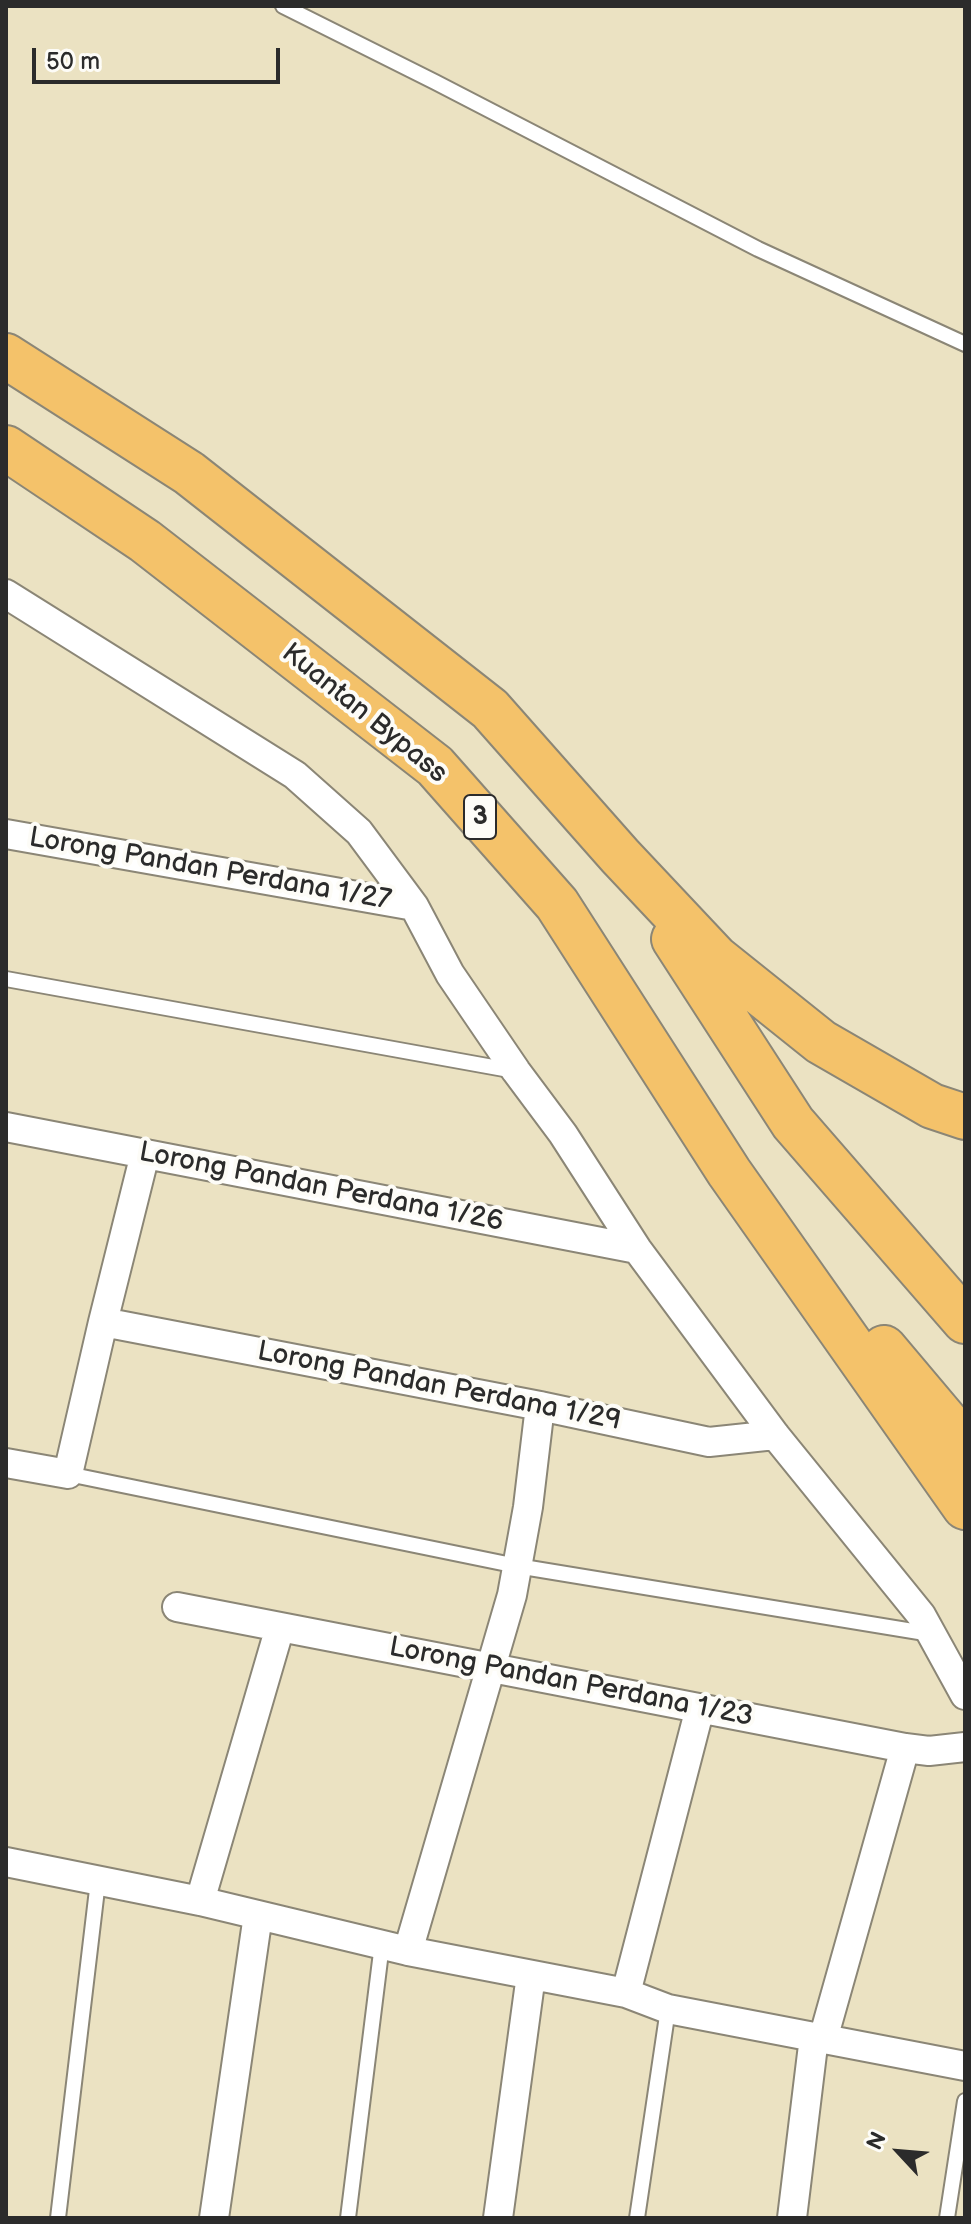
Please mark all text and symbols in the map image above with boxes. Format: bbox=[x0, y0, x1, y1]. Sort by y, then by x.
scale bar bbox=[36, 32, 284, 82]
text: 50 m bbox=[46, 47, 100, 76]
street label: Kuantan Bypass bbox=[274, 637, 454, 791]
road number: 3 bbox=[464, 795, 496, 839]
street label: Lorong Pandan Perdana 1/27 bbox=[26, 822, 394, 918]
street label: Lorong Pandan Perdana 1/26 bbox=[136, 1136, 506, 1240]
street label: Lorong Pandan Perdana 1/29 bbox=[254, 1335, 624, 1439]
street label: Lorong Pandan Perdana 1/23 bbox=[386, 1631, 756, 1735]
north arrow bbox=[859, 2112, 939, 2192]
text: N bbox=[861, 2128, 893, 2155]

